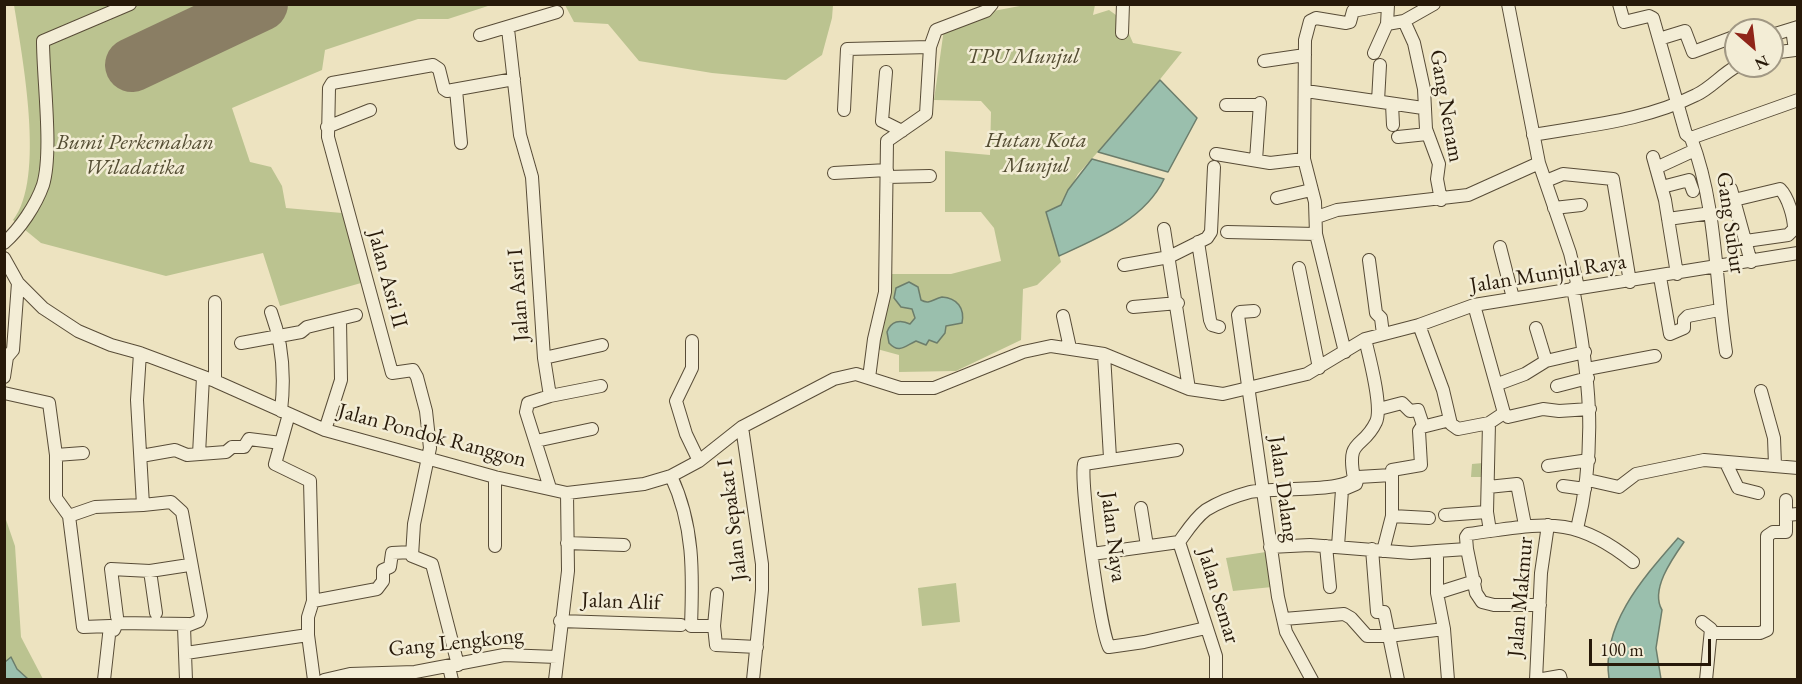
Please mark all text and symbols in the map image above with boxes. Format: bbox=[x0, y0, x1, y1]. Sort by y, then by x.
north arrow bbox=[1724, 18, 1784, 78]
park label: TPU Munjul bbox=[967, 44, 1079, 70]
street label: Gang Nenam bbox=[1423, 48, 1469, 164]
text: N bbox=[1751, 50, 1772, 75]
park label: Hutan Kota Munjul bbox=[985, 128, 1087, 180]
park label: Bumi Perkemahan Wiladatika bbox=[56, 130, 214, 182]
street label: Gang Subur bbox=[1710, 170, 1750, 276]
street label: Jalan Asri II bbox=[361, 227, 413, 331]
street label: Jalan Asri I bbox=[503, 248, 535, 342]
street label: Jalan Munjul Raya bbox=[1468, 249, 1628, 299]
street label: Jalan Pondok Ranggon bbox=[335, 398, 529, 474]
street label: Jalan Dalang bbox=[1262, 434, 1304, 544]
street label: Jalan Sepakat I bbox=[712, 457, 754, 583]
street label: Jalan Naya bbox=[1094, 491, 1132, 583]
street label: Jalan Makmur bbox=[1503, 536, 1539, 658]
street label: Jalan Semar bbox=[1191, 545, 1245, 647]
street label: Jalan Alif bbox=[581, 587, 661, 617]
street label: Gang Lengkong bbox=[387, 623, 525, 663]
scale bar bbox=[1592, 627, 1714, 665]
text: 100 m bbox=[1600, 638, 1644, 661]

